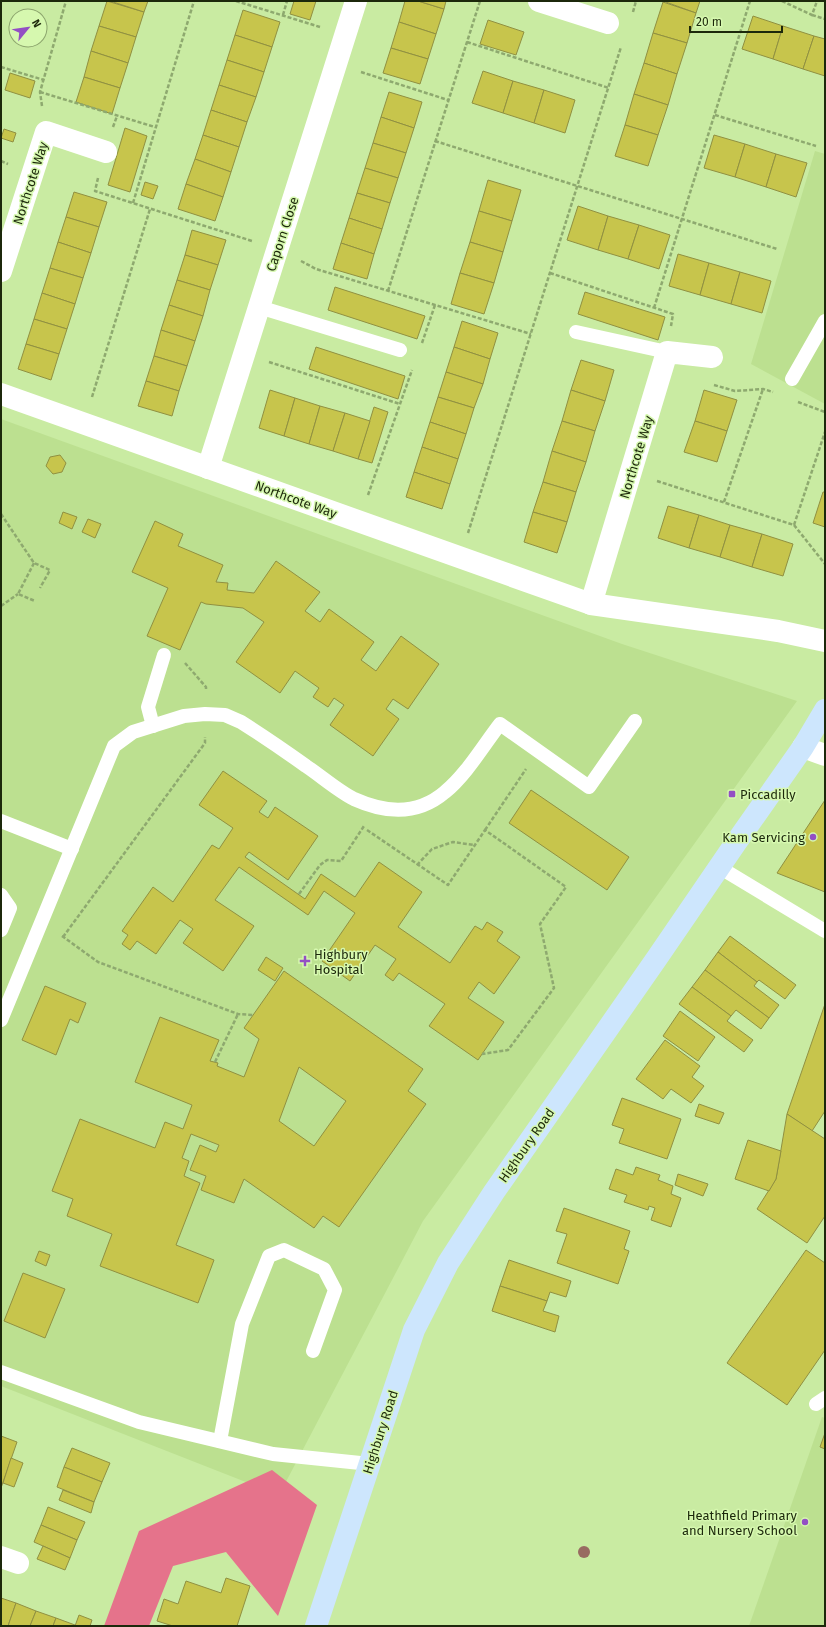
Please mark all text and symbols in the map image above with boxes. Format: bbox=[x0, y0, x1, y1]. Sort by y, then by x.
north arrow bbox=[8, 8, 48, 48]
scale bar bbox=[690, 8, 782, 34]
text: 20 m bbox=[696, 15, 722, 29]
text: N bbox=[29, 17, 44, 30]
street label: Northcote Way bbox=[10, 139, 51, 226]
street label: Caporn Close bbox=[263, 195, 302, 273]
street label: Northcote Way bbox=[617, 413, 656, 500]
street label: Northcote Way bbox=[253, 478, 339, 521]
place label: Piccadilly bbox=[740, 787, 796, 802]
marker: Piccadilly bbox=[727, 789, 737, 799]
place label: Kam Servicing bbox=[722, 830, 805, 845]
marker: Kam Servicing bbox=[808, 832, 818, 842]
place label: Highbury Hospital bbox=[314, 947, 368, 977]
marker: Highbury Hospital bbox=[299, 955, 311, 967]
street label: Highbury Road bbox=[495, 1105, 558, 1185]
street label: Highbury Road bbox=[360, 1388, 401, 1476]
place label: Heathfield Primary and Nursery School bbox=[682, 1508, 798, 1538]
marker: Heathfield Primary and Nursery School bbox=[800, 1517, 810, 1527]

